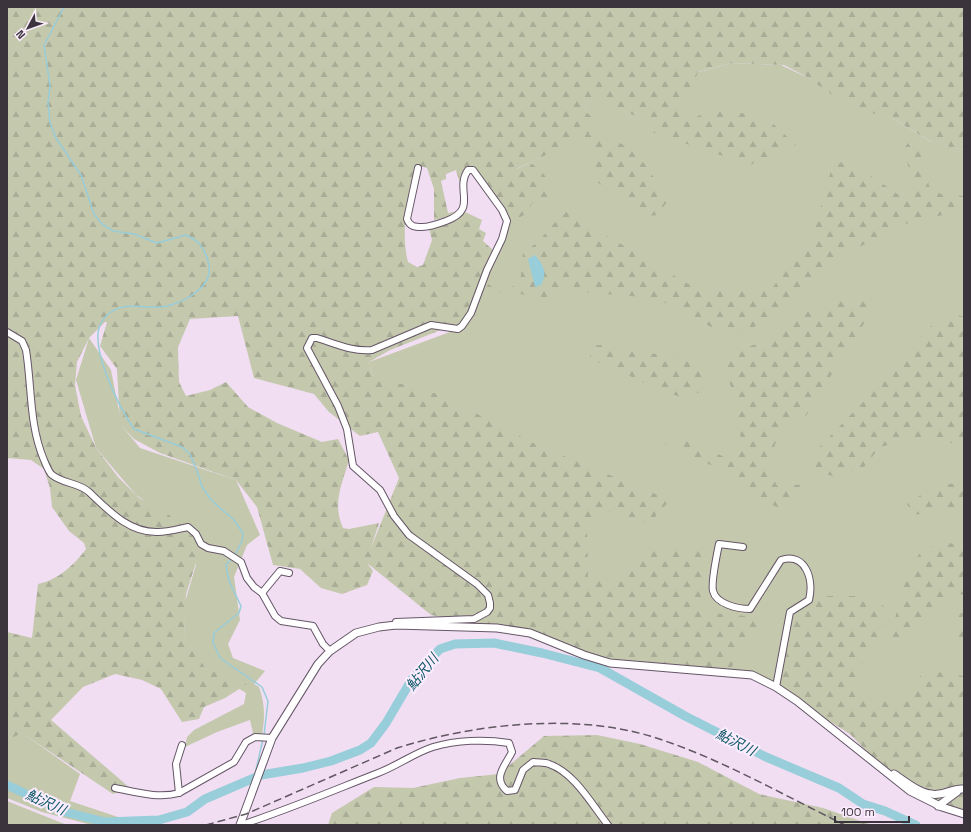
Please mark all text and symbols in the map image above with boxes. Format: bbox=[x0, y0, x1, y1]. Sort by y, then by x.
north arrow bbox=[8, 8, 48, 48]
text: N bbox=[13, 27, 28, 42]
water label: 鮎沢川 bbox=[402, 648, 443, 694]
water label: 鮎沢川 bbox=[713, 724, 761, 760]
water label: 鮎沢川 bbox=[23, 785, 71, 820]
scale bar bbox=[835, 798, 909, 824]
text: 100 m bbox=[841, 804, 875, 820]

